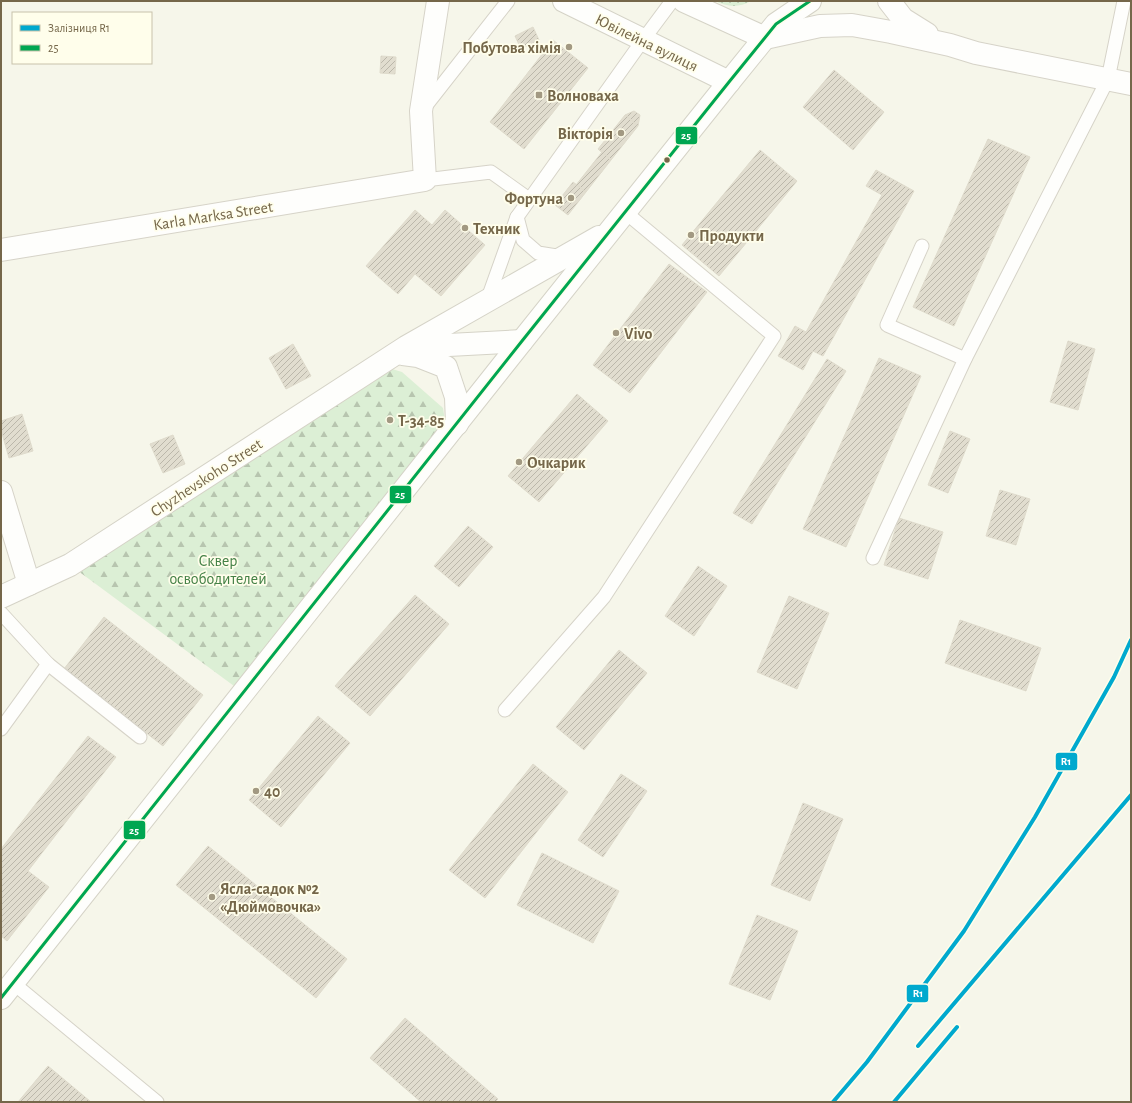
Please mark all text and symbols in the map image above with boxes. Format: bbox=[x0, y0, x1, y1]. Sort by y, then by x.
street label: Ювілейна вулиця bbox=[592, 11, 701, 76]
legend bbox=[12, 12, 152, 64]
text: Залізниця R1 bbox=[48, 22, 110, 34]
place label: Побутова хімія bbox=[462, 40, 561, 57]
text: 25 bbox=[48, 42, 58, 54]
marker: Побутова хімія bbox=[564, 42, 574, 52]
place label: Волноваха bbox=[547, 88, 619, 104]
marker: Волноваха bbox=[534, 90, 544, 100]
place label: Вікторія bbox=[557, 126, 613, 142]
line badge: 25 bbox=[675, 126, 698, 145]
marker: Вікторія bbox=[616, 128, 626, 138]
text: 25 bbox=[681, 130, 691, 141]
unlabelled marker bbox=[662, 155, 672, 165]
place label: Фортуна bbox=[504, 191, 563, 208]
marker: Фортуна bbox=[566, 193, 576, 203]
street label: Karla Marksa Street bbox=[152, 199, 274, 233]
place label: Техник bbox=[473, 221, 520, 237]
marker: Техник bbox=[460, 223, 470, 233]
place label: Продукти bbox=[699, 228, 764, 245]
marker: Продукти bbox=[686, 230, 696, 240]
place label: Vivo bbox=[624, 326, 652, 342]
marker: Vivo bbox=[611, 328, 621, 338]
place label: Т-34-85 bbox=[398, 413, 444, 429]
marker: Т-34-85 bbox=[385, 415, 395, 425]
street label: Chyzhevskoho Street bbox=[148, 436, 266, 521]
place label: Очкарик bbox=[527, 455, 586, 471]
marker: Очкарик bbox=[514, 457, 524, 467]
line badge: 25 bbox=[389, 485, 412, 504]
text: 25 bbox=[395, 489, 405, 500]
park label: Сквер освободителей bbox=[169, 553, 267, 587]
line badge: R1 bbox=[1055, 752, 1078, 771]
text: R1 bbox=[1061, 756, 1071, 767]
place label: 40 bbox=[264, 784, 280, 800]
marker: 40 bbox=[251, 786, 261, 796]
line badge: 25 bbox=[123, 820, 146, 840]
text: 25 bbox=[129, 825, 139, 836]
place label: Ясла-садок №2 «Дюймовочка» bbox=[220, 881, 321, 915]
marker: Ясла-садок №2 «Дюймовочка» bbox=[207, 892, 217, 902]
line badge: R1 bbox=[906, 984, 929, 1003]
text: R1 bbox=[913, 988, 923, 999]

